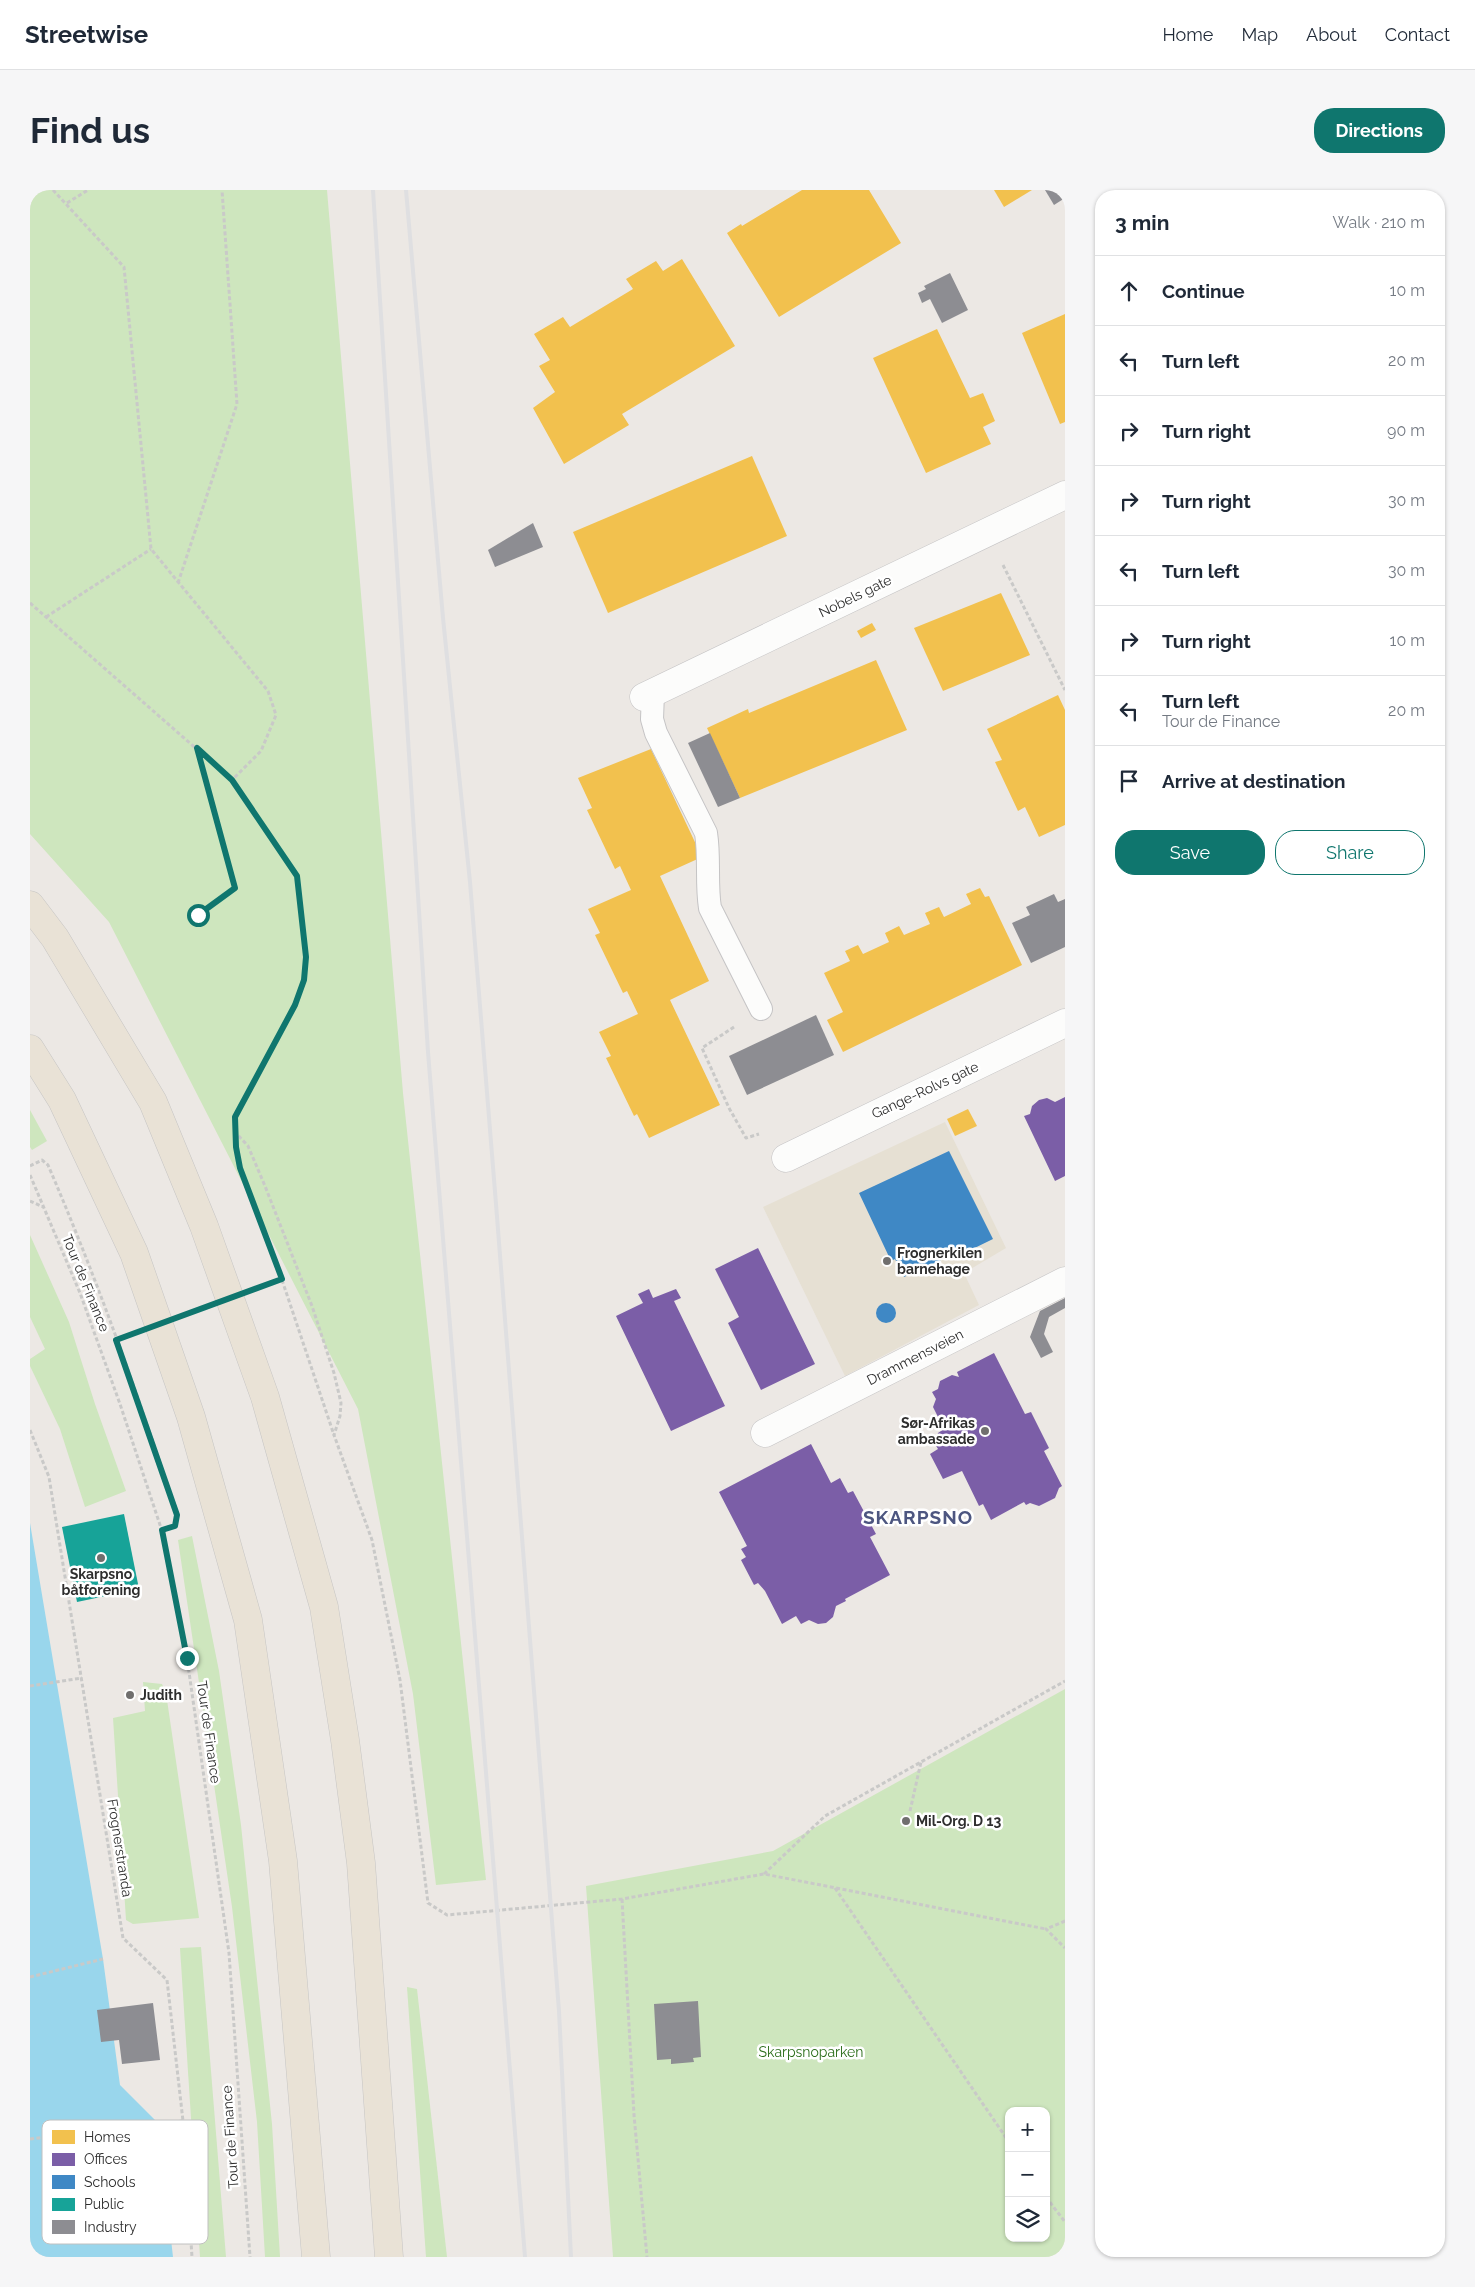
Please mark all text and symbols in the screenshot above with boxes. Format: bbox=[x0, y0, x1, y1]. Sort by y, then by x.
text: Streetwise bbox=[25, 20, 148, 49]
text: Home bbox=[1162, 24, 1213, 45]
text: Map bbox=[1241, 24, 1278, 45]
text: About bbox=[1306, 24, 1357, 45]
text: Contact bbox=[1385, 24, 1450, 45]
button: Directions bbox=[1314, 108, 1445, 153]
text: Find us bbox=[30, 110, 150, 151]
text: 3 min bbox=[1115, 210, 1169, 235]
text: Walk · 210 m bbox=[1333, 213, 1425, 232]
icon: ahead bbox=[1115, 277, 1143, 305]
text: Continue bbox=[1162, 280, 1245, 302]
text: 10 m bbox=[1390, 281, 1425, 300]
icon: left bbox=[1115, 347, 1143, 375]
text: Turn left bbox=[1162, 350, 1239, 372]
text: 20 m bbox=[1388, 351, 1425, 370]
icon: right bbox=[1115, 417, 1143, 445]
text: Turn right bbox=[1162, 420, 1251, 442]
text: 90 m bbox=[1387, 421, 1425, 440]
icon: right bbox=[1115, 487, 1143, 515]
text: Turn right bbox=[1162, 490, 1251, 512]
text: 30 m bbox=[1388, 491, 1425, 510]
icon: left bbox=[1115, 557, 1143, 585]
text: Turn left bbox=[1162, 560, 1239, 582]
text: 30 m bbox=[1388, 561, 1425, 580]
street label: Nobels gate bbox=[816, 571, 894, 621]
icon: right bbox=[1115, 627, 1143, 655]
text: Turn right bbox=[1162, 630, 1251, 652]
text: 10 m bbox=[1390, 631, 1425, 650]
text: Turn left bbox=[1162, 690, 1239, 712]
icon: left bbox=[1115, 697, 1143, 725]
text: 20 m bbox=[1388, 701, 1425, 720]
text: Tour de Finance bbox=[1162, 712, 1280, 731]
icon: arrive bbox=[1115, 767, 1143, 795]
text: Arrive at destination bbox=[1162, 770, 1346, 792]
button: Save bbox=[1115, 830, 1265, 875]
button: Share bbox=[1275, 830, 1425, 875]
route start bbox=[187, 904, 210, 927]
street label: Gange-Rolvs gate bbox=[869, 1058, 981, 1122]
street label: Tour de Finance bbox=[59, 1232, 113, 1334]
place label: Frognerkilen barnehage bbox=[897, 1245, 982, 1277]
marker: Frognerkilen barnehage bbox=[881, 1255, 893, 1267]
street label: Drammensveien bbox=[864, 1326, 966, 1388]
place label: Sør-Afrikas ambassade bbox=[898, 1415, 976, 1447]
marker: Sør-Afrikas ambassade bbox=[979, 1425, 991, 1437]
district label: SKARPSNO bbox=[863, 1506, 973, 1528]
marker: Skarpsno båtforening bbox=[95, 1552, 107, 1564]
place label: Skarpsno båtforening bbox=[62, 1566, 141, 1598]
route end bbox=[176, 1647, 199, 1670]
street label: Tour de Finance bbox=[194, 1680, 224, 1784]
place label: Judith bbox=[140, 1687, 182, 1703]
marker: Judith bbox=[124, 1689, 136, 1701]
street label: Frognerstranda bbox=[104, 1798, 136, 1898]
place label: Mil-Org. D 13 bbox=[916, 1813, 1001, 1829]
marker: Mil-Org. D 13 bbox=[900, 1815, 912, 1827]
park label: Skarpsnoparken bbox=[759, 2044, 863, 2060]
street label: Tour de Finance bbox=[218, 2085, 242, 2189]
map controls bbox=[1005, 2107, 1050, 2242]
button: + bbox=[1005, 2107, 1050, 2152]
legend bbox=[42, 2120, 208, 2244]
text: Homes bbox=[84, 2129, 131, 2145]
text: Offices bbox=[84, 2151, 128, 2167]
button: − bbox=[1005, 2152, 1050, 2197]
text: Schools bbox=[84, 2174, 136, 2190]
text: Public bbox=[84, 2196, 125, 2212]
button: layers bbox=[1005, 2197, 1050, 2242]
text: Industry bbox=[84, 2219, 137, 2235]

